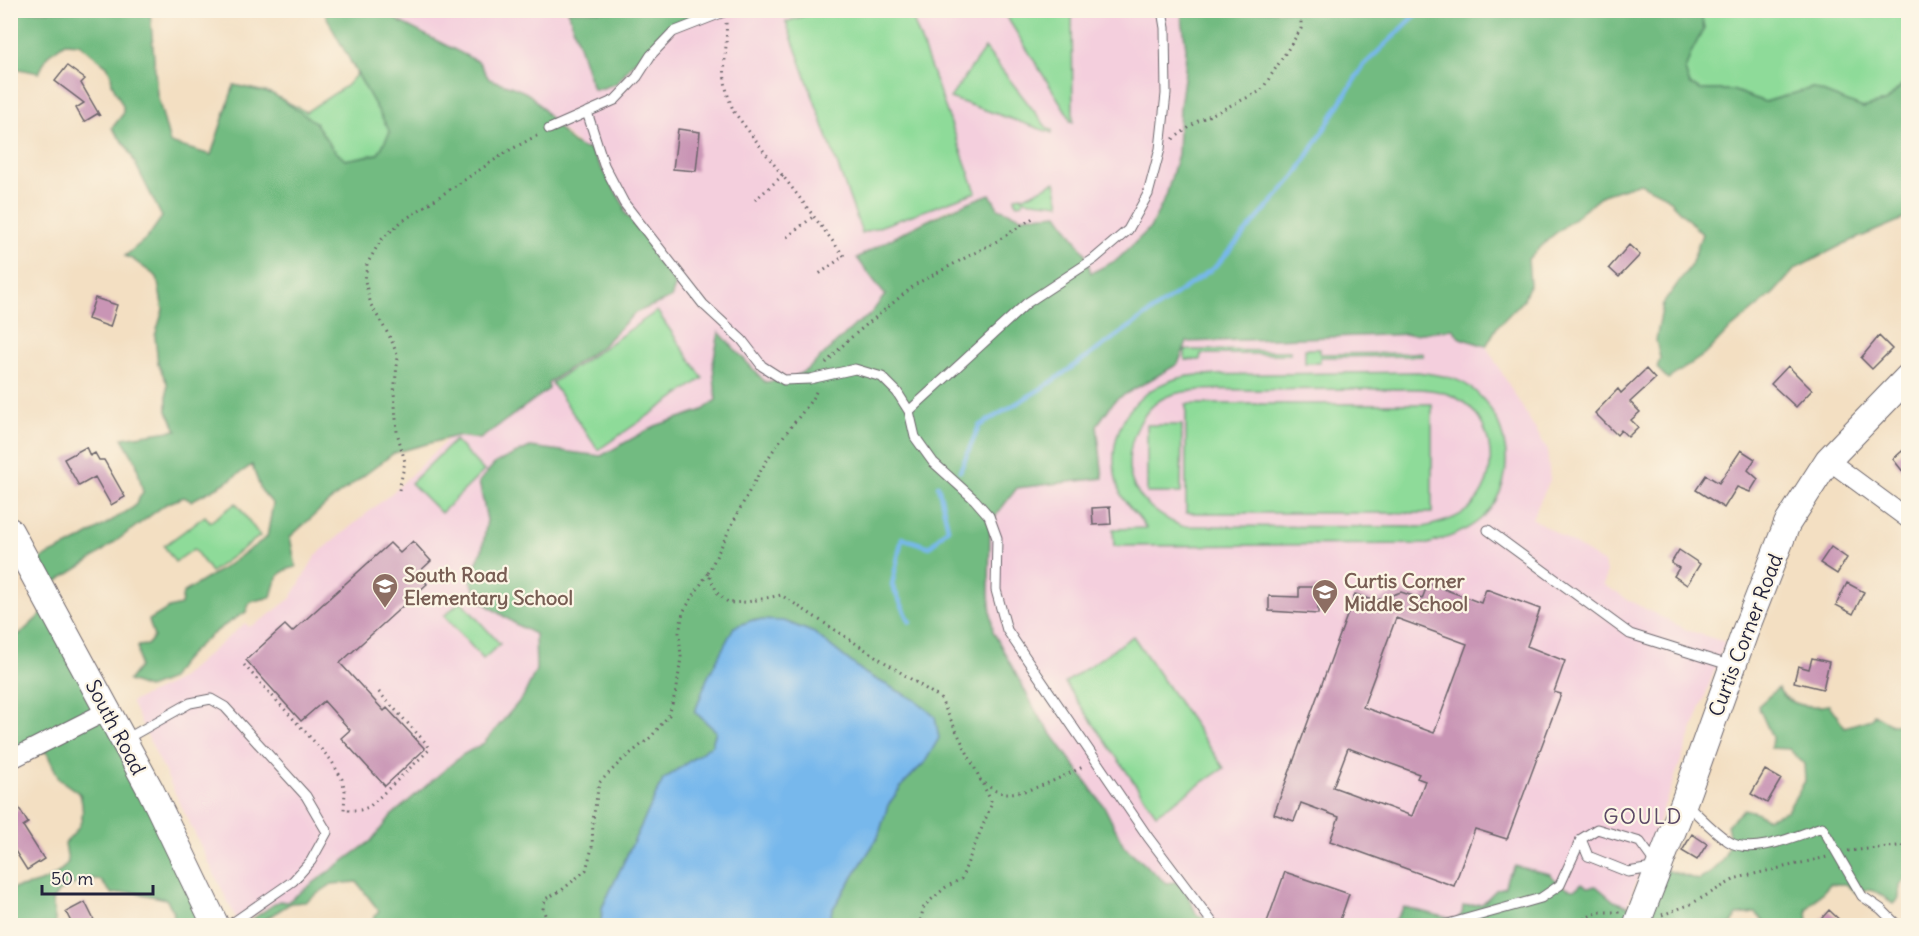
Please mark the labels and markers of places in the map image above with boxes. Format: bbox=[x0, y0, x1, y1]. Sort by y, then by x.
place label: South Road Elementary School bbox=[404, 562, 573, 610]
place label: Curtis Corner Middle School bbox=[1344, 568, 1468, 616]
school or university icon: South Road Elementary School bbox=[370, 571, 400, 609]
school or university icon: Curtis Corner Middle School bbox=[1310, 577, 1340, 615]

